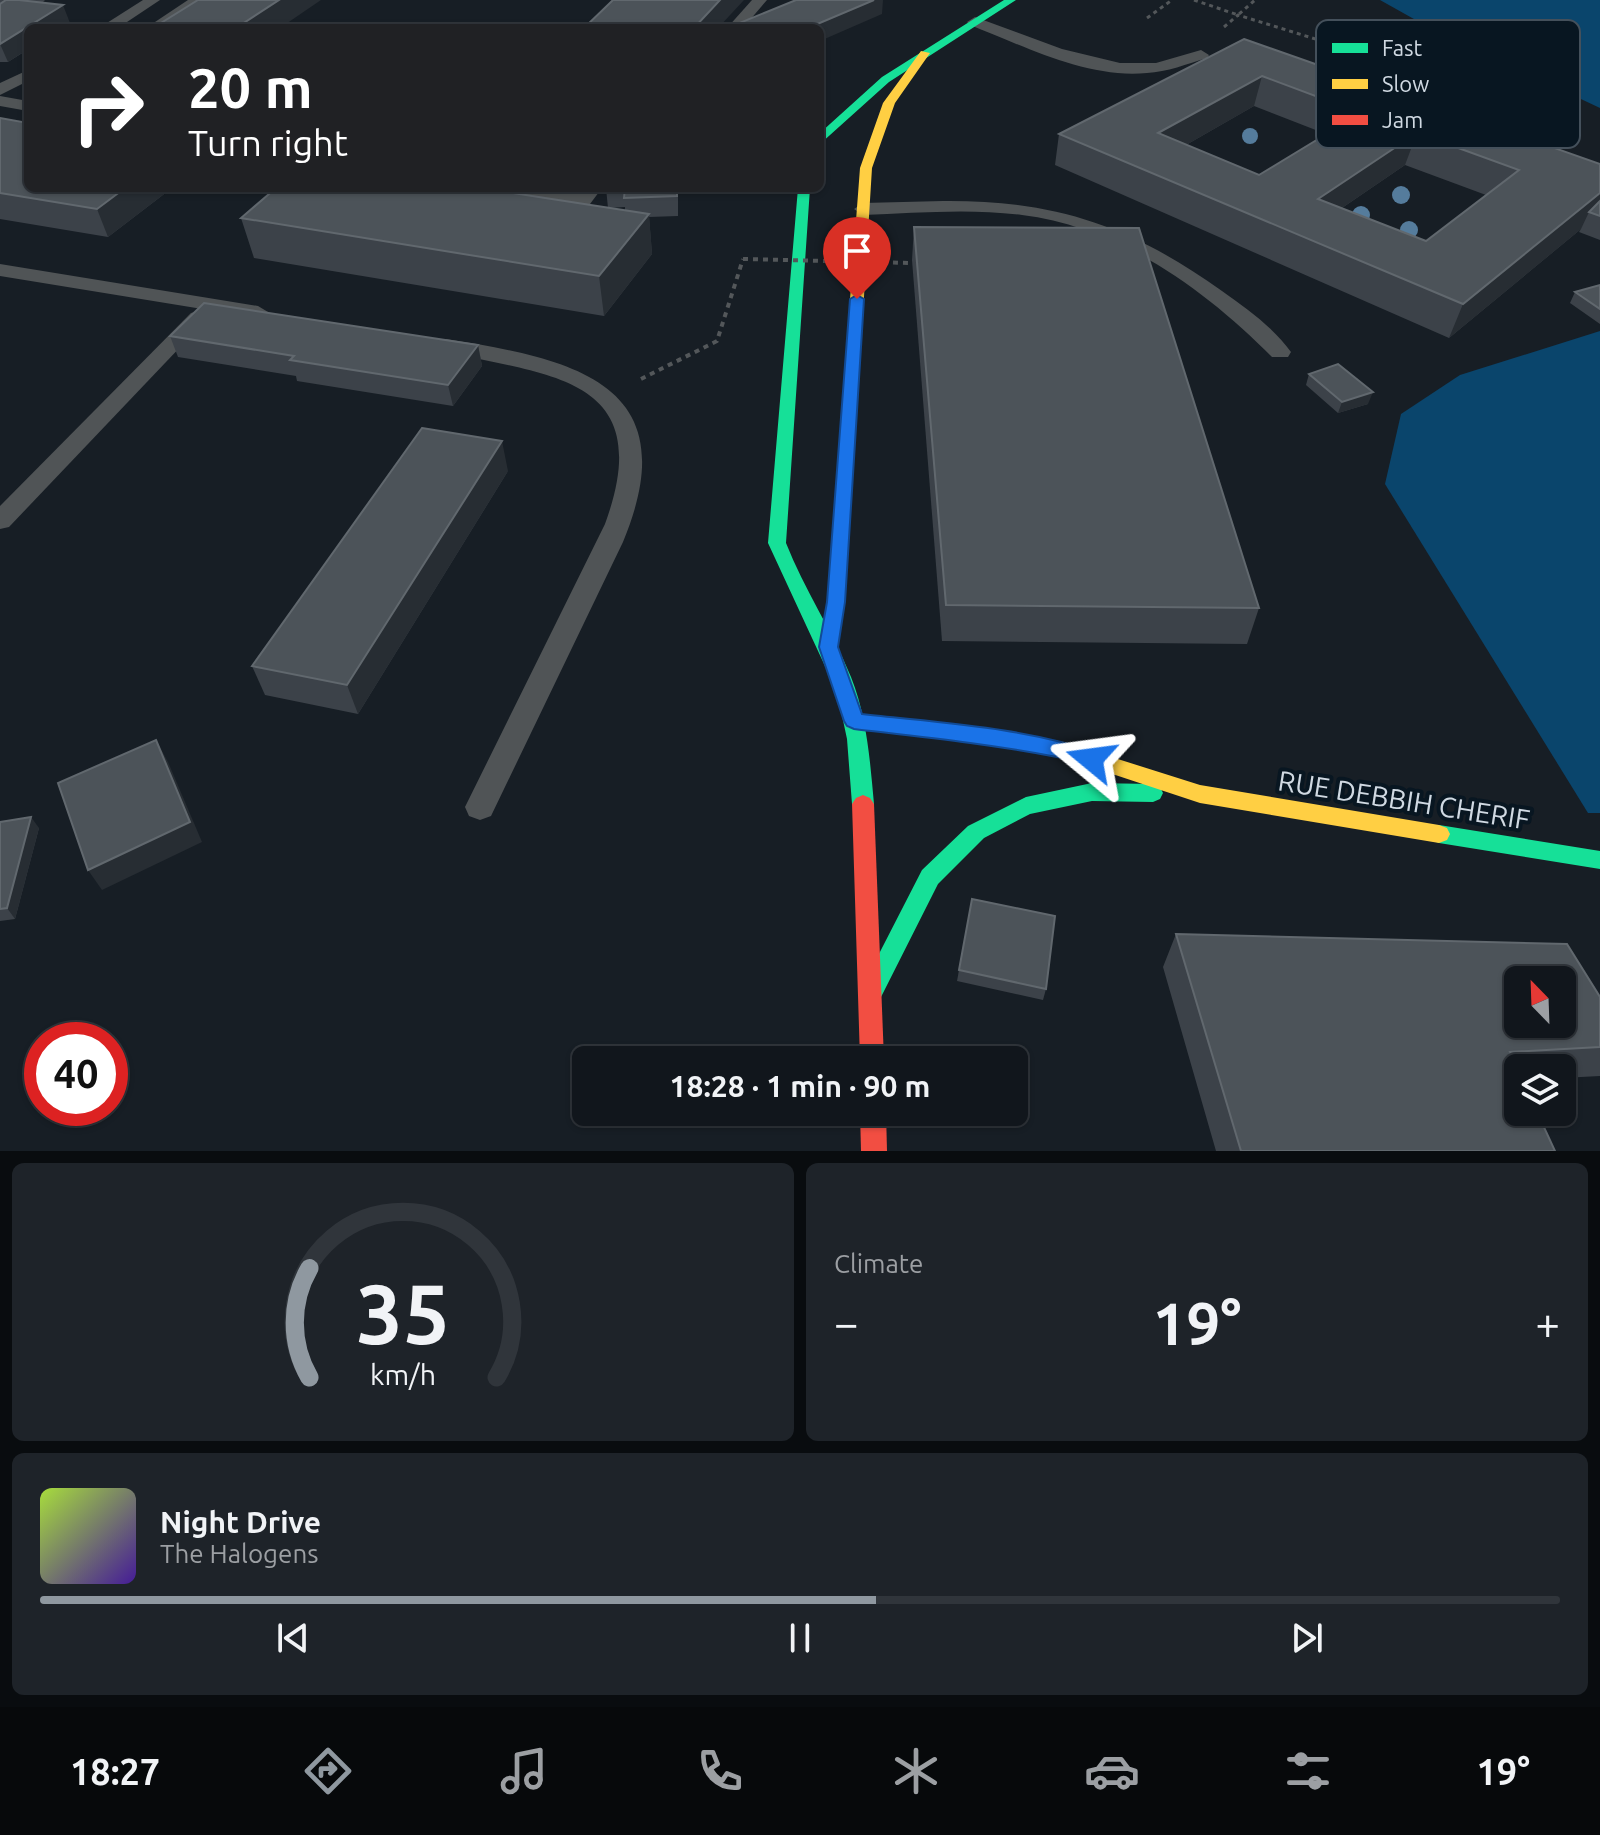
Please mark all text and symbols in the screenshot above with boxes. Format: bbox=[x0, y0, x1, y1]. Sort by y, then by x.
legend bbox=[1316, 20, 1580, 148]
text: Fast bbox=[1382, 35, 1423, 60]
icon: right bbox=[56, 56, 160, 160]
text: 20 m bbox=[188, 56, 313, 119]
text: Slow bbox=[1382, 71, 1429, 96]
text: Jam bbox=[1382, 107, 1423, 132]
text: Turn right bbox=[188, 122, 348, 163]
pin bbox=[823, 217, 891, 299]
icon: arrive bbox=[835, 229, 879, 273]
position arrow bbox=[1049, 717, 1133, 801]
street label: RUE DEBBIH CHERIF bbox=[1276, 764, 1532, 835]
north arrow bbox=[1504, 966, 1576, 1038]
map controls bbox=[1504, 966, 1576, 1126]
speed limit sign: 40 bbox=[24, 1022, 128, 1126]
button: layers bbox=[1504, 1054, 1576, 1126]
text: 18:28 · 1 min · 90 m bbox=[670, 1069, 930, 1103]
text: Climate bbox=[834, 1249, 923, 1278]
text: 35 bbox=[356, 1266, 450, 1360]
text: 19° bbox=[1153, 1289, 1241, 1356]
text: − bbox=[834, 1298, 859, 1347]
text: + bbox=[1535, 1298, 1560, 1347]
text: km/h bbox=[370, 1358, 436, 1390]
text: Night Drive bbox=[160, 1505, 321, 1539]
text: The Halogens bbox=[160, 1539, 319, 1568]
icon: previous bbox=[271, 1616, 315, 1660]
icon: pause bbox=[778, 1616, 822, 1660]
icon: next bbox=[1285, 1616, 1329, 1660]
icon: directions bbox=[300, 1743, 356, 1799]
icon: music bbox=[496, 1743, 552, 1799]
icon: phone bbox=[692, 1743, 748, 1799]
icon: climate bbox=[888, 1743, 944, 1799]
icon: car bbox=[1084, 1743, 1140, 1799]
icon: filters bbox=[1280, 1743, 1336, 1799]
text: 18:27 bbox=[70, 1751, 160, 1792]
text: 19° bbox=[1477, 1751, 1530, 1792]

